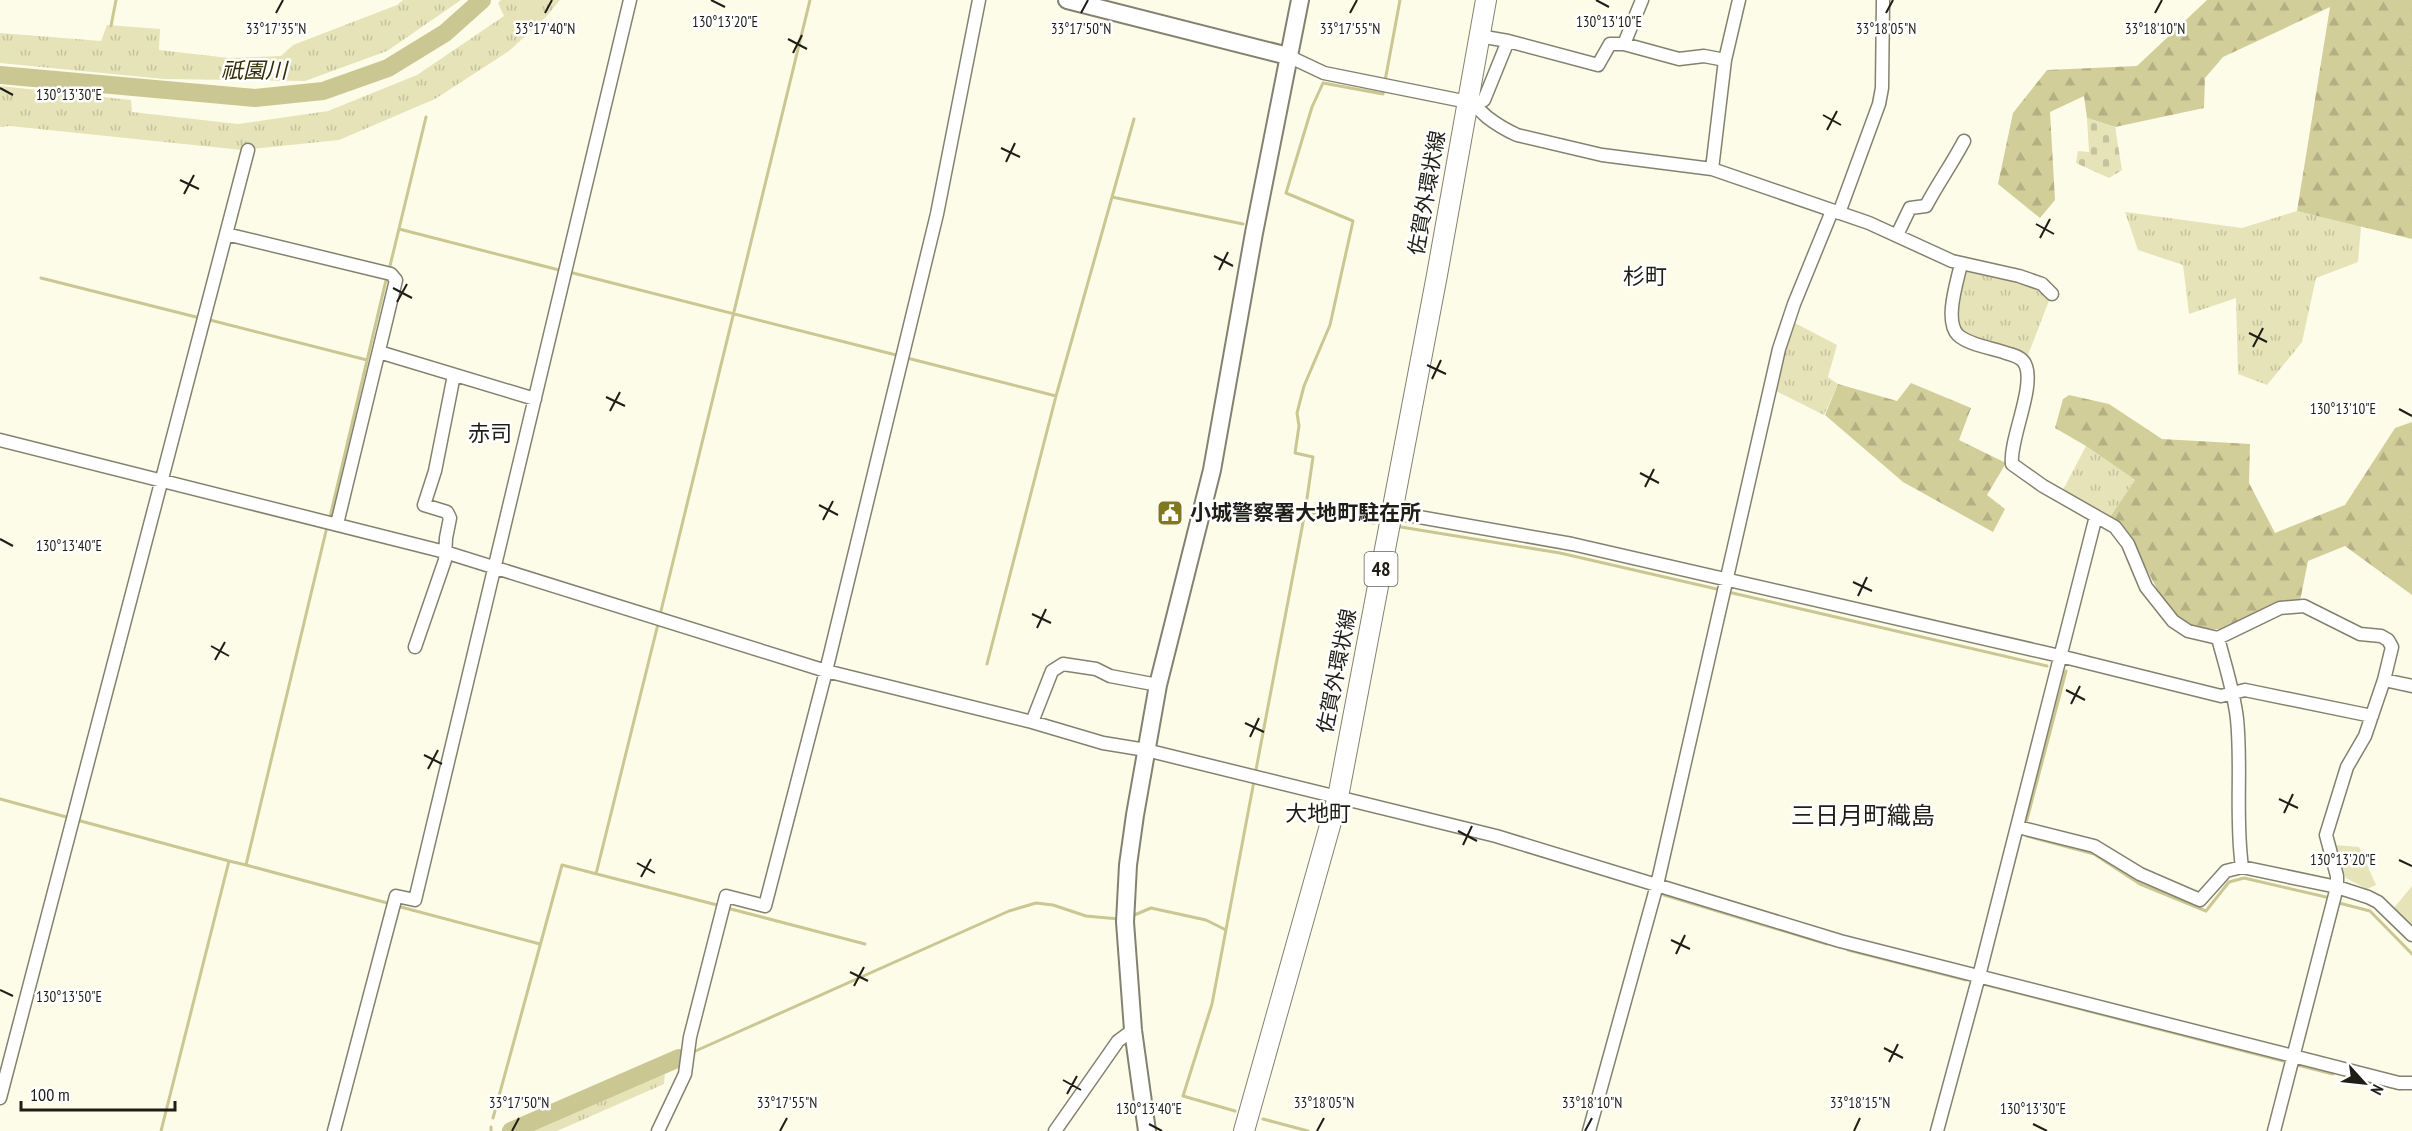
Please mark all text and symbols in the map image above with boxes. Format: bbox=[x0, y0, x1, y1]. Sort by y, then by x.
text: 130°13'20"E bbox=[692, 12, 758, 31]
text: 130°13'10"E bbox=[1576, 12, 1642, 31]
text: 33°17'35"N bbox=[246, 19, 306, 38]
text: 33°17'40"N bbox=[515, 19, 575, 38]
text: 33°17'50"N bbox=[1051, 19, 1111, 38]
text: 33°17'55"N bbox=[1320, 19, 1380, 38]
text: 33°18'05"N bbox=[1856, 19, 1916, 38]
text: 33°18'10"N bbox=[2125, 19, 2185, 38]
water label: 祇園川 bbox=[221, 56, 289, 84]
text: 130°13'30"E bbox=[36, 85, 102, 104]
street label: 佐賀外環状線 bbox=[1402, 129, 1451, 257]
district label: 杉町 bbox=[1623, 262, 1667, 290]
text: 130°13'10"E bbox=[2310, 399, 2376, 418]
district label: 赤司 bbox=[468, 419, 512, 447]
public building icon: 小城警察署大地町駐在所 bbox=[1155, 498, 1185, 528]
place label: 小城警察署大地町駐在所 bbox=[1190, 499, 1421, 526]
text: 130°13'40"E bbox=[36, 536, 102, 555]
road number: 48 bbox=[1364, 552, 1398, 586]
street label: 佐賀外環状線 bbox=[1311, 606, 1362, 735]
district label: 大地町 bbox=[1285, 799, 1351, 827]
district label: 三日月町織島 bbox=[1791, 800, 1935, 831]
text: 130°13'20"E bbox=[2310, 850, 2376, 869]
text: 130°13'50"E bbox=[36, 987, 102, 1006]
north arrow bbox=[2334, 1053, 2394, 1113]
scale bar bbox=[21, 1074, 176, 1112]
text: N bbox=[2366, 1081, 2388, 1098]
text: 100 m bbox=[30, 1083, 70, 1106]
text: 33°17'50"N bbox=[489, 1093, 549, 1112]
text: 33°17'55"N bbox=[757, 1093, 817, 1112]
text: 33°18'05"N bbox=[1294, 1093, 1354, 1112]
text: 33°18'10"N bbox=[1562, 1093, 1622, 1112]
text: 33°18'15"N bbox=[1830, 1093, 1890, 1112]
text: 130°13'40"E bbox=[1116, 1099, 1182, 1118]
text: 130°13'30"E bbox=[2000, 1099, 2066, 1118]

